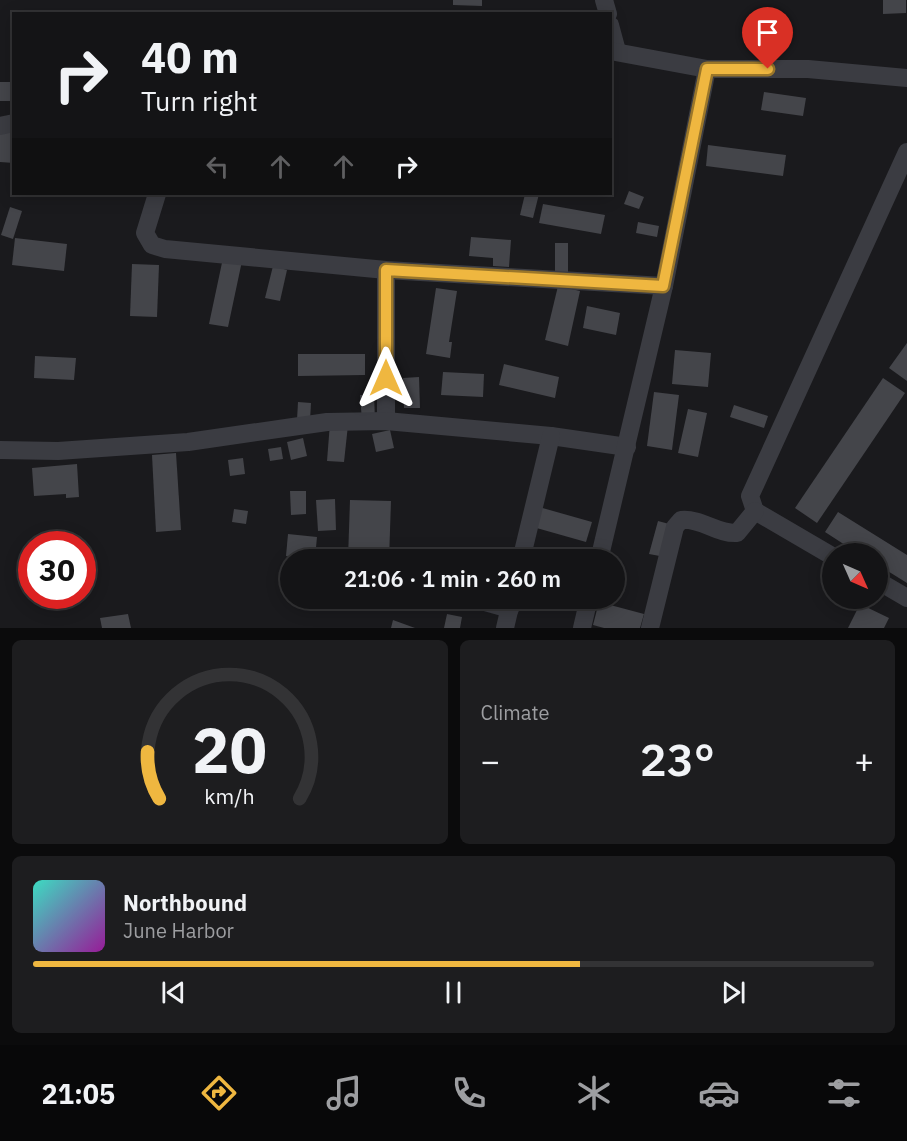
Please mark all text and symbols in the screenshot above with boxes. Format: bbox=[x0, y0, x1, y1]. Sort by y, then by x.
pin bbox=[742, 7, 793, 69]
icon: arrive bbox=[751, 16, 784, 49]
text: 40 m bbox=[141, 30, 239, 85]
icon: right bbox=[42, 36, 120, 114]
text: Turn right bbox=[141, 83, 258, 118]
icon: left bbox=[201, 150, 234, 183]
icon: ahead bbox=[264, 150, 297, 183]
icon: ahead bbox=[327, 150, 360, 183]
icon: right bbox=[390, 150, 423, 183]
position arrow bbox=[354, 346, 418, 410]
speed limit sign: 30 bbox=[18, 531, 96, 609]
north arrow bbox=[822, 543, 888, 609]
map controls bbox=[822, 543, 888, 609]
text: 21:06 · 1 min · 260 m bbox=[344, 564, 561, 593]
text: Climate bbox=[481, 699, 549, 726]
text: 20 bbox=[192, 709, 267, 790]
text: 23° bbox=[640, 730, 715, 788]
text: − bbox=[481, 739, 500, 782]
text: + bbox=[854, 739, 874, 782]
text: km/h bbox=[205, 782, 255, 810]
text: Northbound bbox=[123, 888, 247, 917]
text: June Harbor bbox=[123, 917, 234, 944]
icon: previous bbox=[157, 976, 190, 1009]
icon: pause bbox=[437, 976, 470, 1009]
icon: next bbox=[717, 976, 750, 1009]
icon: directions bbox=[198, 1072, 240, 1114]
icon: music bbox=[323, 1072, 365, 1114]
icon: phone bbox=[448, 1072, 490, 1114]
icon: climate bbox=[573, 1072, 615, 1114]
icon: car bbox=[698, 1072, 740, 1114]
icon: filters bbox=[823, 1072, 865, 1114]
text: 21:05 bbox=[42, 1076, 115, 1111]

